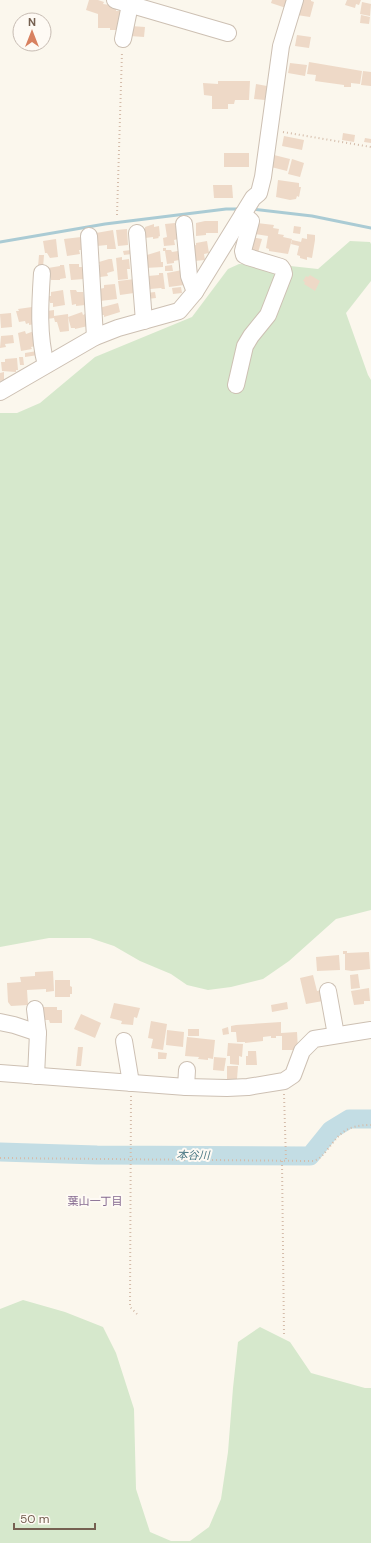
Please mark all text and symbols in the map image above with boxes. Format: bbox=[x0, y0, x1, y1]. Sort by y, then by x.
north arrow bbox=[12, 12, 52, 52]
text: N bbox=[28, 15, 36, 29]
water label: 本谷川 bbox=[176, 1148, 211, 1162]
district label: 葉山一丁目 bbox=[68, 1194, 123, 1208]
scale bar bbox=[14, 1505, 95, 1531]
text: 50 m bbox=[20, 1511, 49, 1527]

